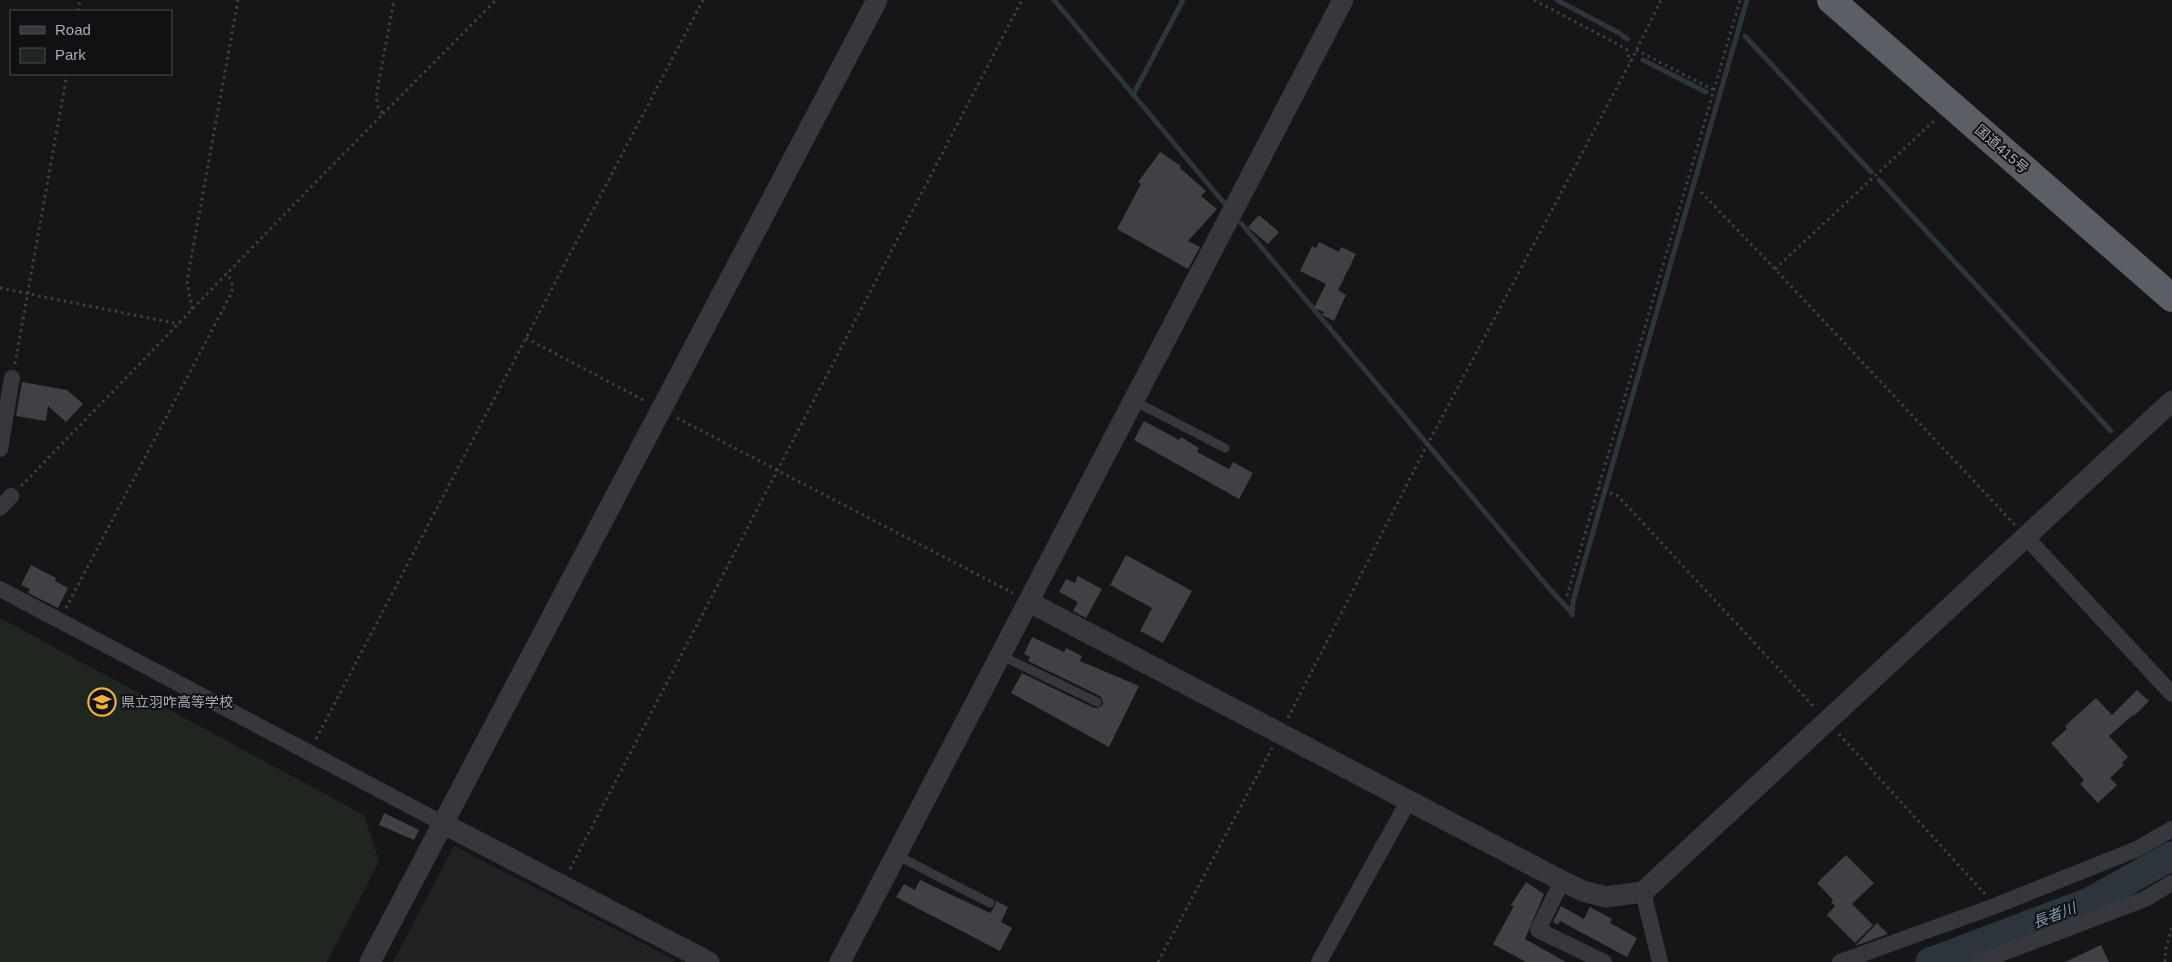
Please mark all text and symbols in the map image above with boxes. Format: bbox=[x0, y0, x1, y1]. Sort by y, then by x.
legend bbox=[10, 10, 172, 75]
text: Road bbox=[55, 21, 91, 38]
text: Park bbox=[55, 46, 86, 63]
street label: 国道415号 bbox=[1972, 122, 2032, 176]
school or university icon: 県立羽咋高等学校 bbox=[87, 687, 117, 717]
place label: 県立羽咋高等学校 bbox=[121, 694, 233, 710]
water label: 長者川 bbox=[2030, 898, 2080, 931]

